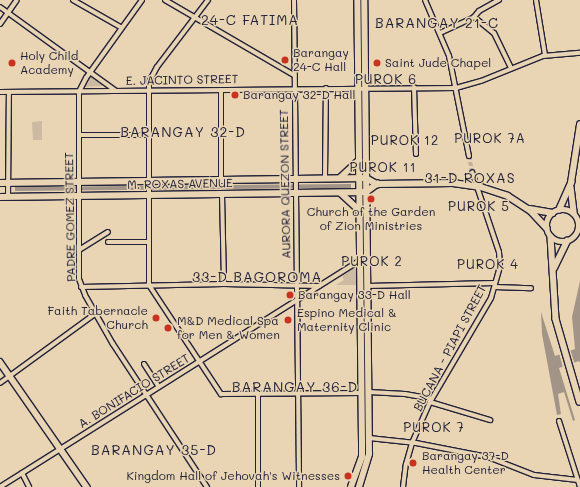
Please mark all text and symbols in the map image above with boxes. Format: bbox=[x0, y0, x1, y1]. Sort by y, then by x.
district label: 24-C FATIMA bbox=[201, 12, 299, 28]
district label: BARANGAY 21-C bbox=[375, 15, 499, 31]
place label: Barangay 24-C Hall bbox=[293, 46, 349, 74]
place label: Holy Child Academy bbox=[20, 49, 78, 77]
marker: Barangay 24-C Hall bbox=[280, 55, 290, 65]
place label: Saint Jude Chapel bbox=[385, 56, 491, 70]
marker: Holy Child Academy bbox=[7, 58, 17, 68]
marker: Saint Jude Chapel bbox=[372, 58, 382, 68]
district label: PUROK 6 bbox=[355, 71, 417, 87]
street label: E. JACINTO STREET bbox=[126, 72, 238, 88]
place label: Barangay 32-D Hall bbox=[243, 88, 356, 102]
marker: Barangay 32-D Hall bbox=[230, 90, 240, 100]
street label: AURORA QUEZON STREET bbox=[276, 109, 294, 259]
district label: BARANGAY 32-D bbox=[120, 124, 246, 140]
district label: PUROK 7A bbox=[454, 130, 526, 146]
district label: PUROK 12 bbox=[371, 132, 439, 148]
street label: PADRE GOMEZ STREET bbox=[62, 152, 78, 282]
district label: PUROK 11 bbox=[350, 159, 416, 175]
district label: 31-D ROXAS bbox=[424, 170, 516, 186]
street label: M. ROXAS AVENUE bbox=[127, 176, 233, 192]
marker: Church of the Garden of Zion Ministries bbox=[366, 194, 376, 204]
district label: PUROK 5 bbox=[448, 198, 510, 214]
place label: Church of the Garden of Zion Ministries bbox=[307, 205, 435, 233]
district label: PUROK 2 bbox=[341, 253, 403, 269]
district label: PUROK 4 bbox=[457, 256, 519, 272]
district label: 33-D BAGOROMA bbox=[192, 269, 322, 285]
street label: BUCANA - PIAPI STREET bbox=[411, 282, 489, 414]
place label: Barangay 33-D Hall bbox=[298, 288, 411, 302]
marker: Barangay 33-D Hall bbox=[285, 290, 295, 300]
place label: Faith Tabernacle Church bbox=[47, 304, 148, 332]
place label: Espino Medical & Maternity Clinic bbox=[297, 306, 397, 334]
marker: Faith Tabernacle Church bbox=[151, 313, 161, 323]
place label: M&D Medical Spa for Men & Women bbox=[177, 314, 280, 342]
marker: Espino Medical & Maternity Clinic bbox=[282, 314, 294, 326]
marker: M&D Medical Spa for Men & Women bbox=[162, 322, 174, 334]
street label: A. BONIFACIO STREET bbox=[76, 351, 192, 431]
district label: BARANGAY 36-D bbox=[232, 379, 358, 395]
district label: PUROK 7 bbox=[403, 419, 465, 435]
district label: BARANGAY 35-D bbox=[91, 442, 217, 458]
place label: Barangay 37-D Health Center bbox=[422, 449, 509, 477]
marker: Barangay 37-D Health Center bbox=[407, 457, 419, 469]
place label: Kingdom Hall of Jehovah's Witnesses bbox=[126, 469, 340, 483]
marker: Kingdom Hall of Jehovah's Witnesses bbox=[343, 471, 353, 481]

